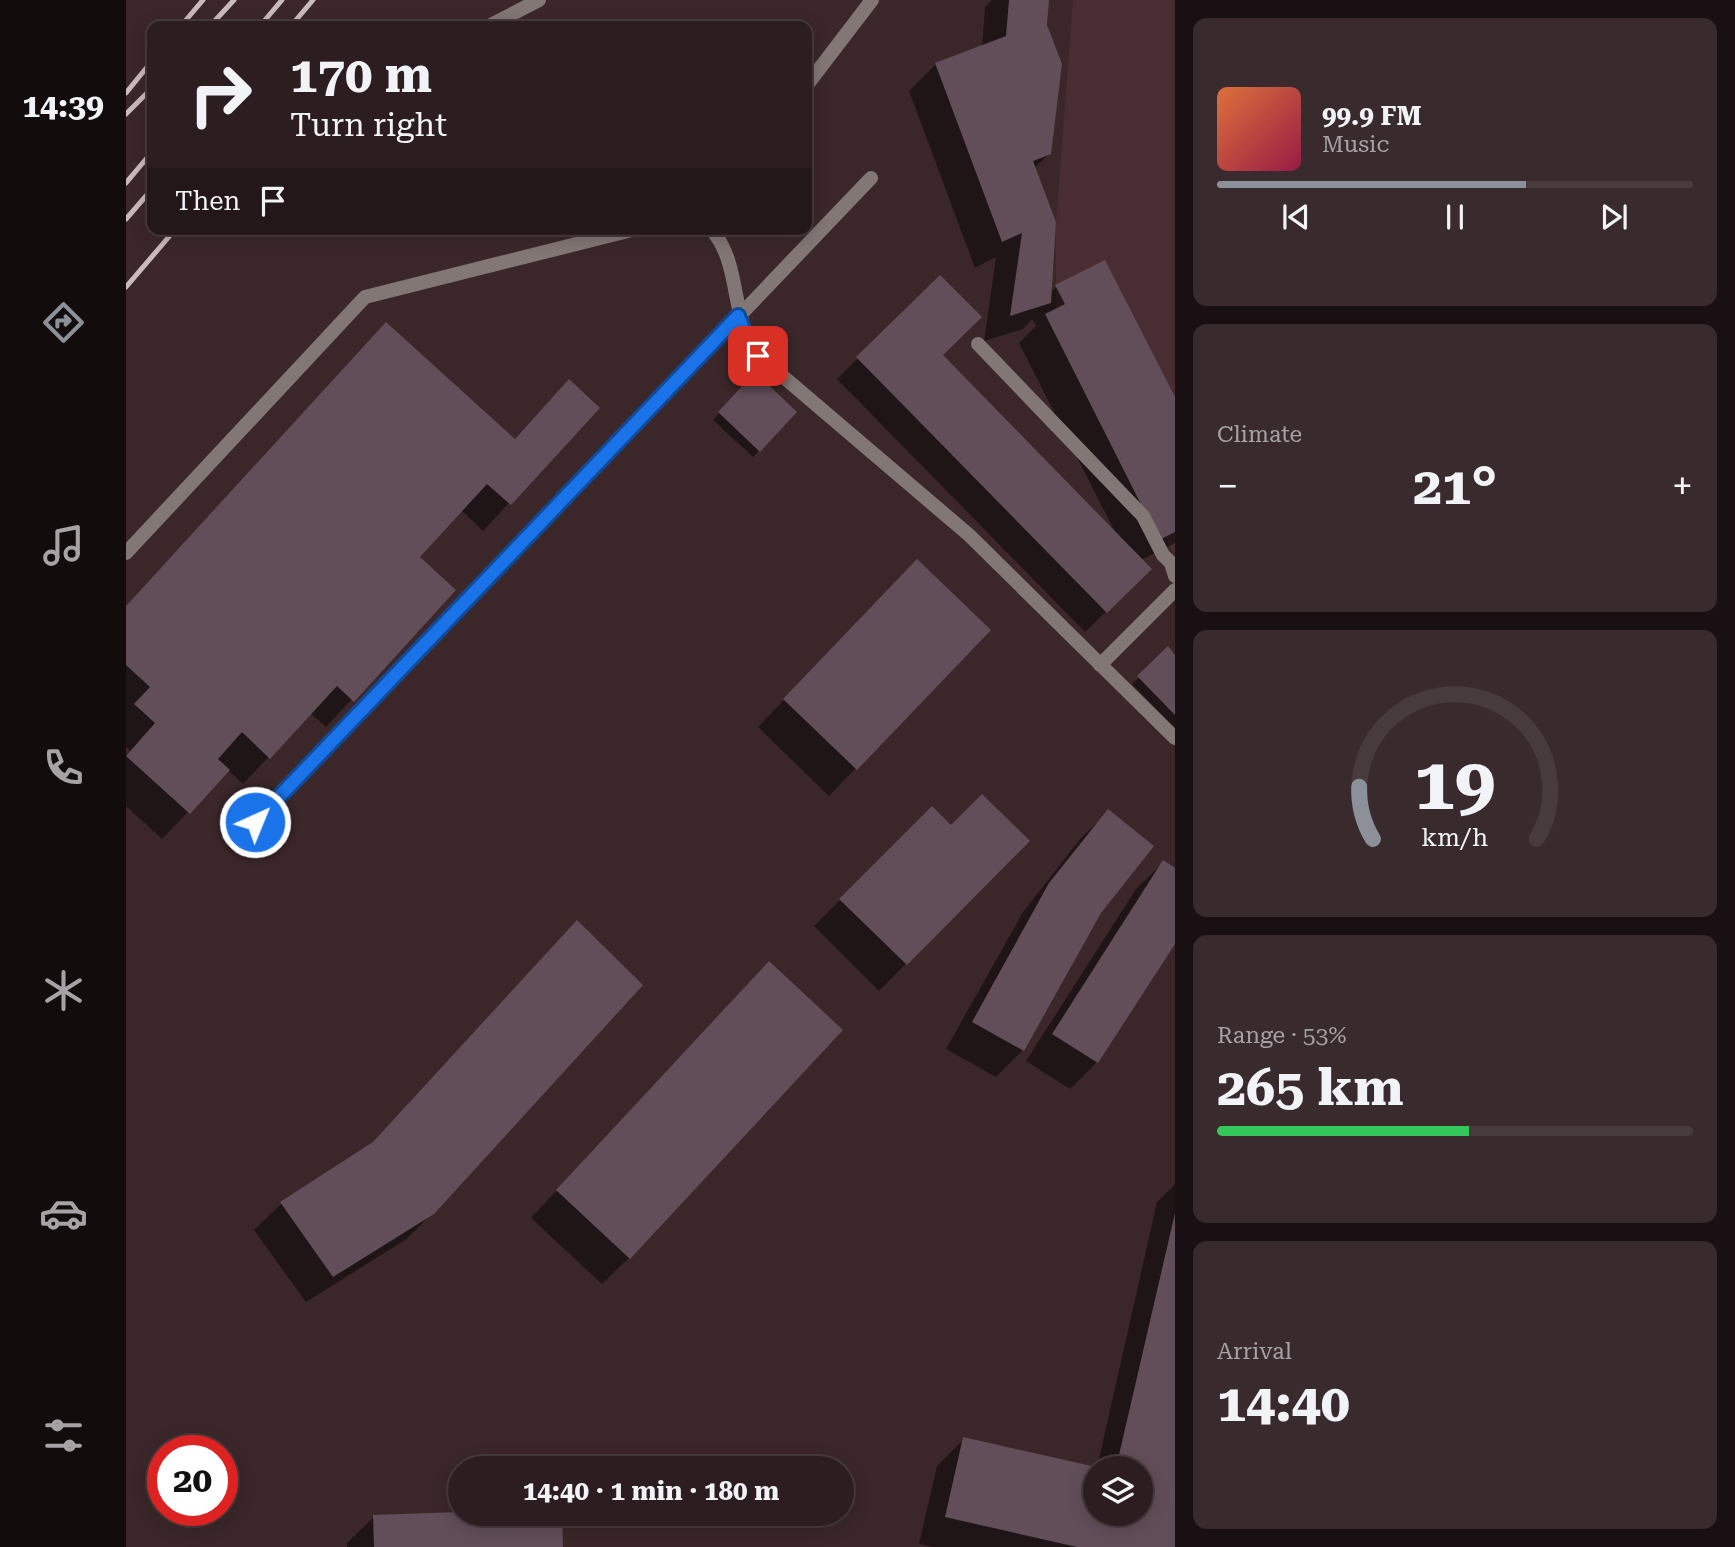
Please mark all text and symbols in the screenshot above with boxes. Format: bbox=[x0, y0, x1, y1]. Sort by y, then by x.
text: 170 m bbox=[290, 47, 432, 104]
icon: right bbox=[175, 49, 266, 140]
text: 14:39 bbox=[22, 87, 104, 125]
text: 99.9 FM bbox=[1322, 101, 1422, 131]
text: Turn right bbox=[290, 106, 447, 144]
text: Music bbox=[1322, 131, 1389, 158]
icon: arrive bbox=[254, 182, 292, 220]
text: Then bbox=[175, 186, 240, 216]
icon: previous bbox=[1277, 198, 1315, 236]
icon: pause bbox=[1436, 198, 1474, 236]
icon: next bbox=[1595, 198, 1633, 236]
icon: directions bbox=[39, 298, 88, 347]
pin bbox=[728, 326, 788, 386]
icon: arrive bbox=[739, 337, 777, 375]
text: Climate bbox=[1217, 421, 1302, 448]
text: 21° bbox=[1413, 456, 1497, 517]
text: − bbox=[1217, 464, 1238, 508]
text: + bbox=[1672, 464, 1693, 508]
icon: music bbox=[39, 521, 88, 570]
icon: phone bbox=[39, 743, 88, 792]
text: 19 bbox=[1414, 743, 1496, 828]
position arrow bbox=[218, 785, 292, 859]
text: km/h bbox=[1422, 823, 1488, 852]
icon: climate bbox=[39, 966, 88, 1015]
text: Range · 53% bbox=[1217, 1022, 1346, 1049]
text: 265 km bbox=[1217, 1057, 1404, 1118]
icon: car bbox=[39, 1189, 88, 1238]
text: Arrival bbox=[1217, 1338, 1292, 1365]
text: 14:40 bbox=[1217, 1373, 1350, 1434]
icon: filters bbox=[39, 1411, 88, 1460]
speed limit sign: 20 bbox=[147, 1435, 238, 1526]
map controls bbox=[1083, 1456, 1153, 1526]
button: layers bbox=[1083, 1456, 1153, 1526]
text: 14:40 · 1 min · 180 m bbox=[523, 1476, 779, 1506]

